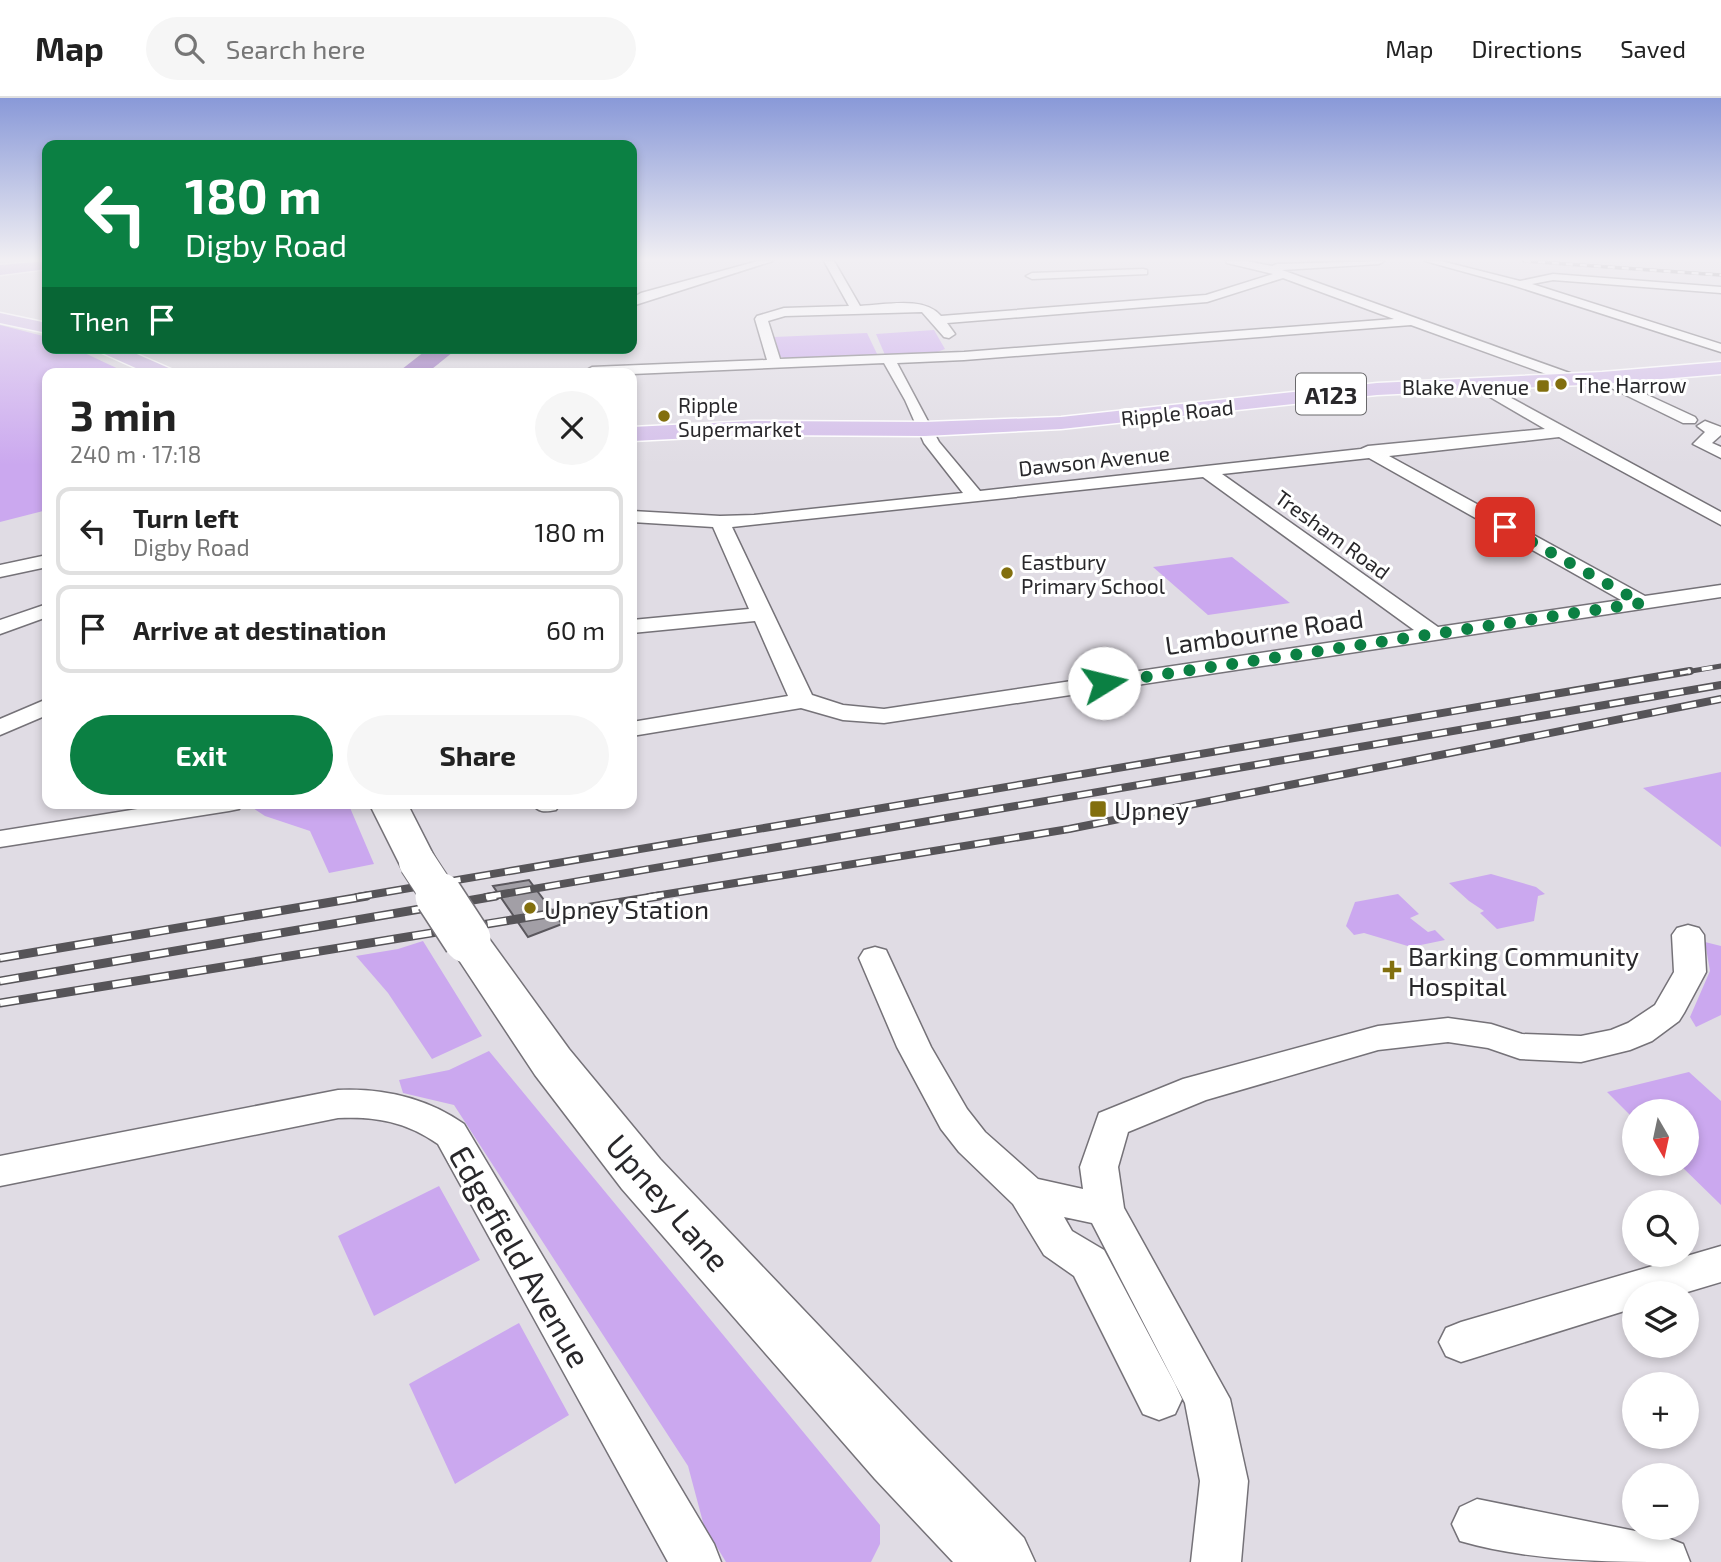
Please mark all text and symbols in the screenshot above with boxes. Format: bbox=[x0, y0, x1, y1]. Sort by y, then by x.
search box bbox=[146, 17, 636, 80]
text: Map bbox=[35, 28, 104, 68]
icon: search bbox=[170, 29, 208, 67]
text: Search here bbox=[226, 33, 365, 64]
text: Map bbox=[1385, 34, 1433, 63]
text: Directions bbox=[1471, 34, 1582, 63]
text: Saved bbox=[1620, 34, 1686, 63]
text: 180 m bbox=[185, 165, 321, 224]
icon: left bbox=[70, 168, 161, 259]
text: Digby Road bbox=[185, 225, 347, 263]
icon: arrive bbox=[143, 301, 181, 339]
text: Then bbox=[70, 305, 129, 336]
place label: The Harrow bbox=[1575, 372, 1687, 397]
road number: A123 bbox=[1296, 374, 1366, 414]
place label: Blake Avenue bbox=[1402, 374, 1529, 399]
marker: The Harrow bbox=[1553, 376, 1569, 392]
marker: Blake Avenue bbox=[1535, 378, 1551, 394]
text: 3 min bbox=[70, 389, 177, 439]
button: close bbox=[535, 391, 609, 465]
place label: Ripple Supermarket bbox=[678, 392, 802, 441]
street label: Ripple Road bbox=[1119, 394, 1235, 430]
marker: Ripple Supermarket bbox=[656, 408, 672, 424]
text: 240 m · 17:18 bbox=[70, 440, 201, 468]
street label: Dawson Avenue bbox=[1017, 440, 1171, 480]
street label: Tresham Road bbox=[1271, 484, 1395, 584]
pin bbox=[1475, 497, 1535, 557]
text: Turn left bbox=[133, 502, 239, 533]
icon: arrive bbox=[1486, 508, 1524, 546]
icon: left bbox=[74, 512, 112, 550]
text: 180 m bbox=[535, 516, 605, 547]
text: Digby Road bbox=[133, 533, 250, 561]
place label: Eastbury Primary School bbox=[1021, 549, 1166, 598]
marker: Eastbury Primary School bbox=[999, 565, 1015, 581]
street label: Lambourne Road bbox=[1163, 602, 1365, 660]
icon: arrive bbox=[74, 610, 112, 648]
text: Arrive at destination bbox=[133, 614, 386, 645]
text: 60 m bbox=[546, 614, 605, 645]
position arrow bbox=[1067, 646, 1141, 720]
button: Exit bbox=[70, 715, 333, 795]
button: Share bbox=[347, 715, 609, 795]
place label: Upney bbox=[1114, 794, 1189, 825]
marker: Upney bbox=[1088, 799, 1108, 819]
place label: Upney Station bbox=[544, 893, 709, 924]
marker: Upney Station bbox=[522, 900, 538, 916]
place label: Barking Community Hospital bbox=[1408, 940, 1639, 1001]
marker: Barking Community Hospital bbox=[1382, 960, 1402, 980]
north arrow bbox=[1622, 1099, 1699, 1176]
map controls bbox=[1622, 1099, 1699, 1540]
street label: Upney Lane bbox=[599, 1126, 739, 1278]
street label: Edgefield Avenue bbox=[442, 1139, 600, 1373]
button: search bbox=[1622, 1190, 1699, 1267]
button: layers bbox=[1622, 1281, 1699, 1358]
button: + bbox=[1622, 1372, 1699, 1449]
button: − bbox=[1622, 1463, 1699, 1540]

